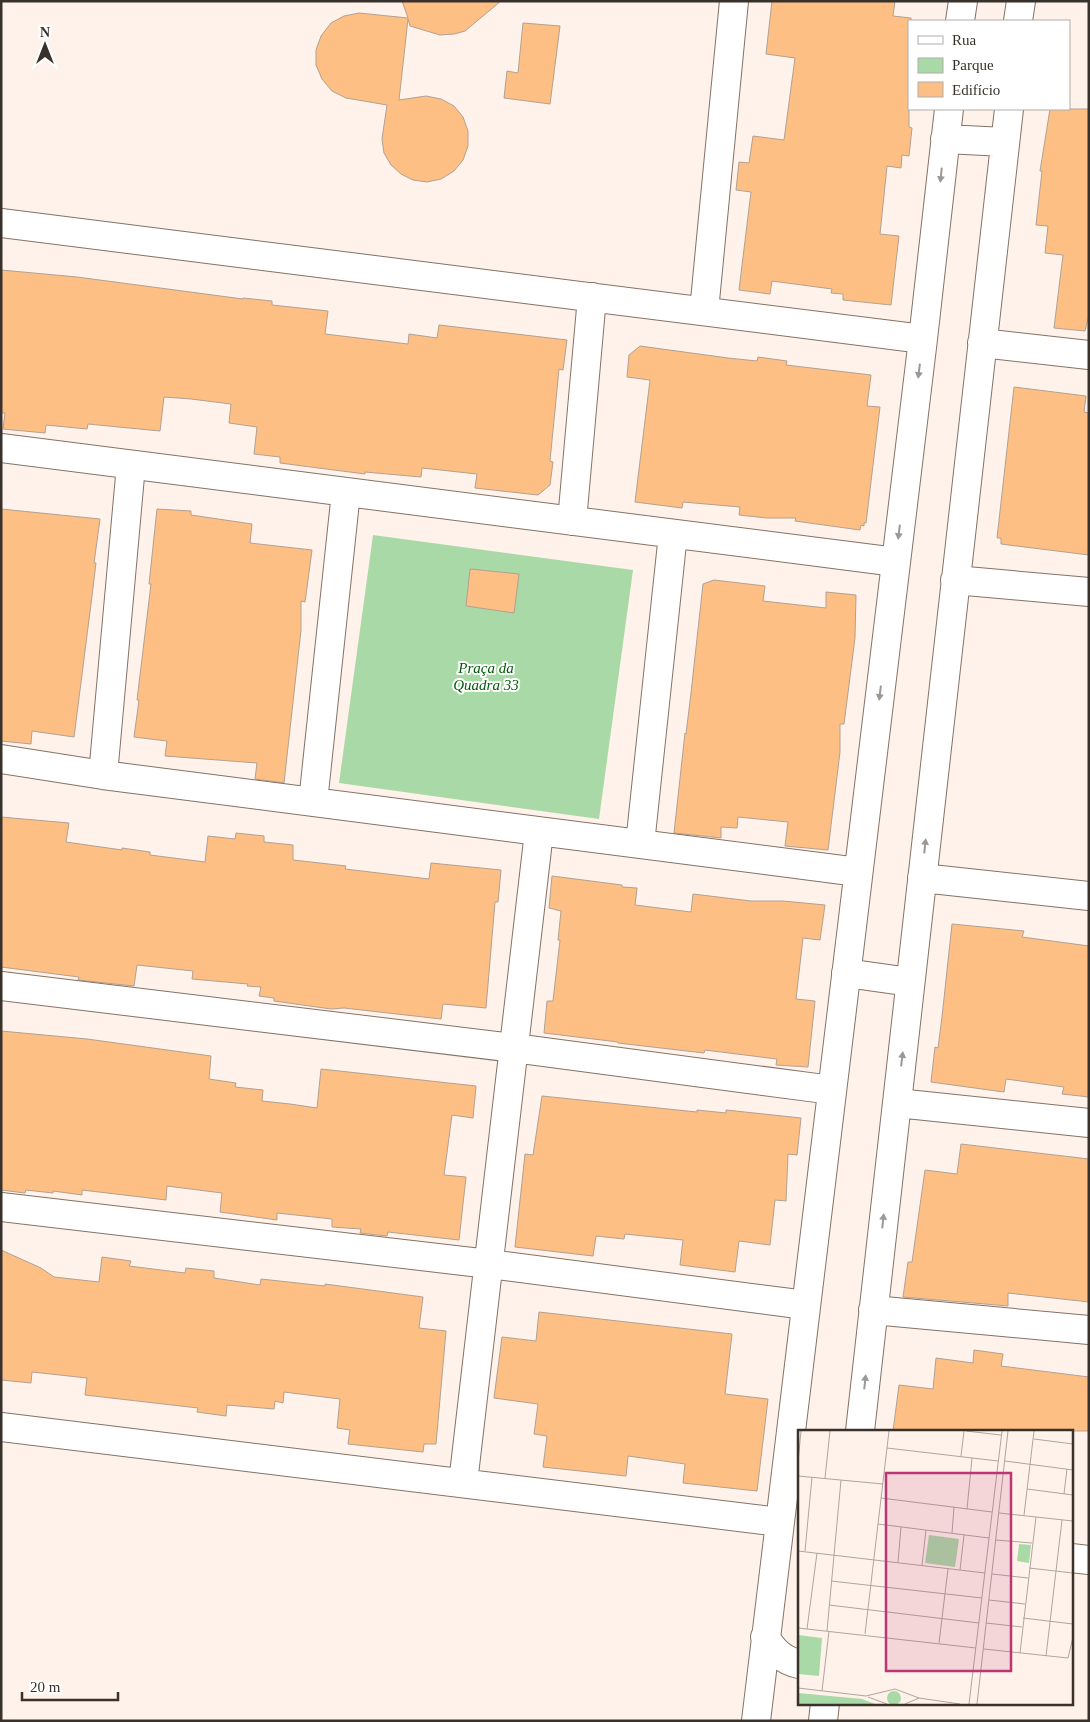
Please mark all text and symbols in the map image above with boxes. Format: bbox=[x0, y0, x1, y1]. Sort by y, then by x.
north arrow bbox=[20, 20, 70, 70]
legend bbox=[908, 20, 1070, 110]
text: N bbox=[40, 25, 50, 40]
text: Rua bbox=[952, 32, 977, 48]
text: Parque bbox=[952, 57, 994, 73]
text: Edifício bbox=[952, 82, 1000, 98]
one-way arrow bbox=[937, 167, 945, 183]
one-way arrow bbox=[915, 363, 923, 379]
one-way arrow bbox=[895, 524, 903, 540]
park label: Praça da Quadra 33 bbox=[453, 660, 519, 693]
one-way arrow bbox=[876, 686, 884, 702]
one-way arrow bbox=[921, 837, 929, 853]
one-way arrow bbox=[898, 1051, 906, 1067]
one-way arrow bbox=[879, 1213, 887, 1229]
one-way arrow bbox=[861, 1374, 869, 1390]
inset map bbox=[798, 1430, 1072, 1704]
scale bar bbox=[22, 1670, 119, 1702]
text: 20 m bbox=[30, 1679, 61, 1695]

